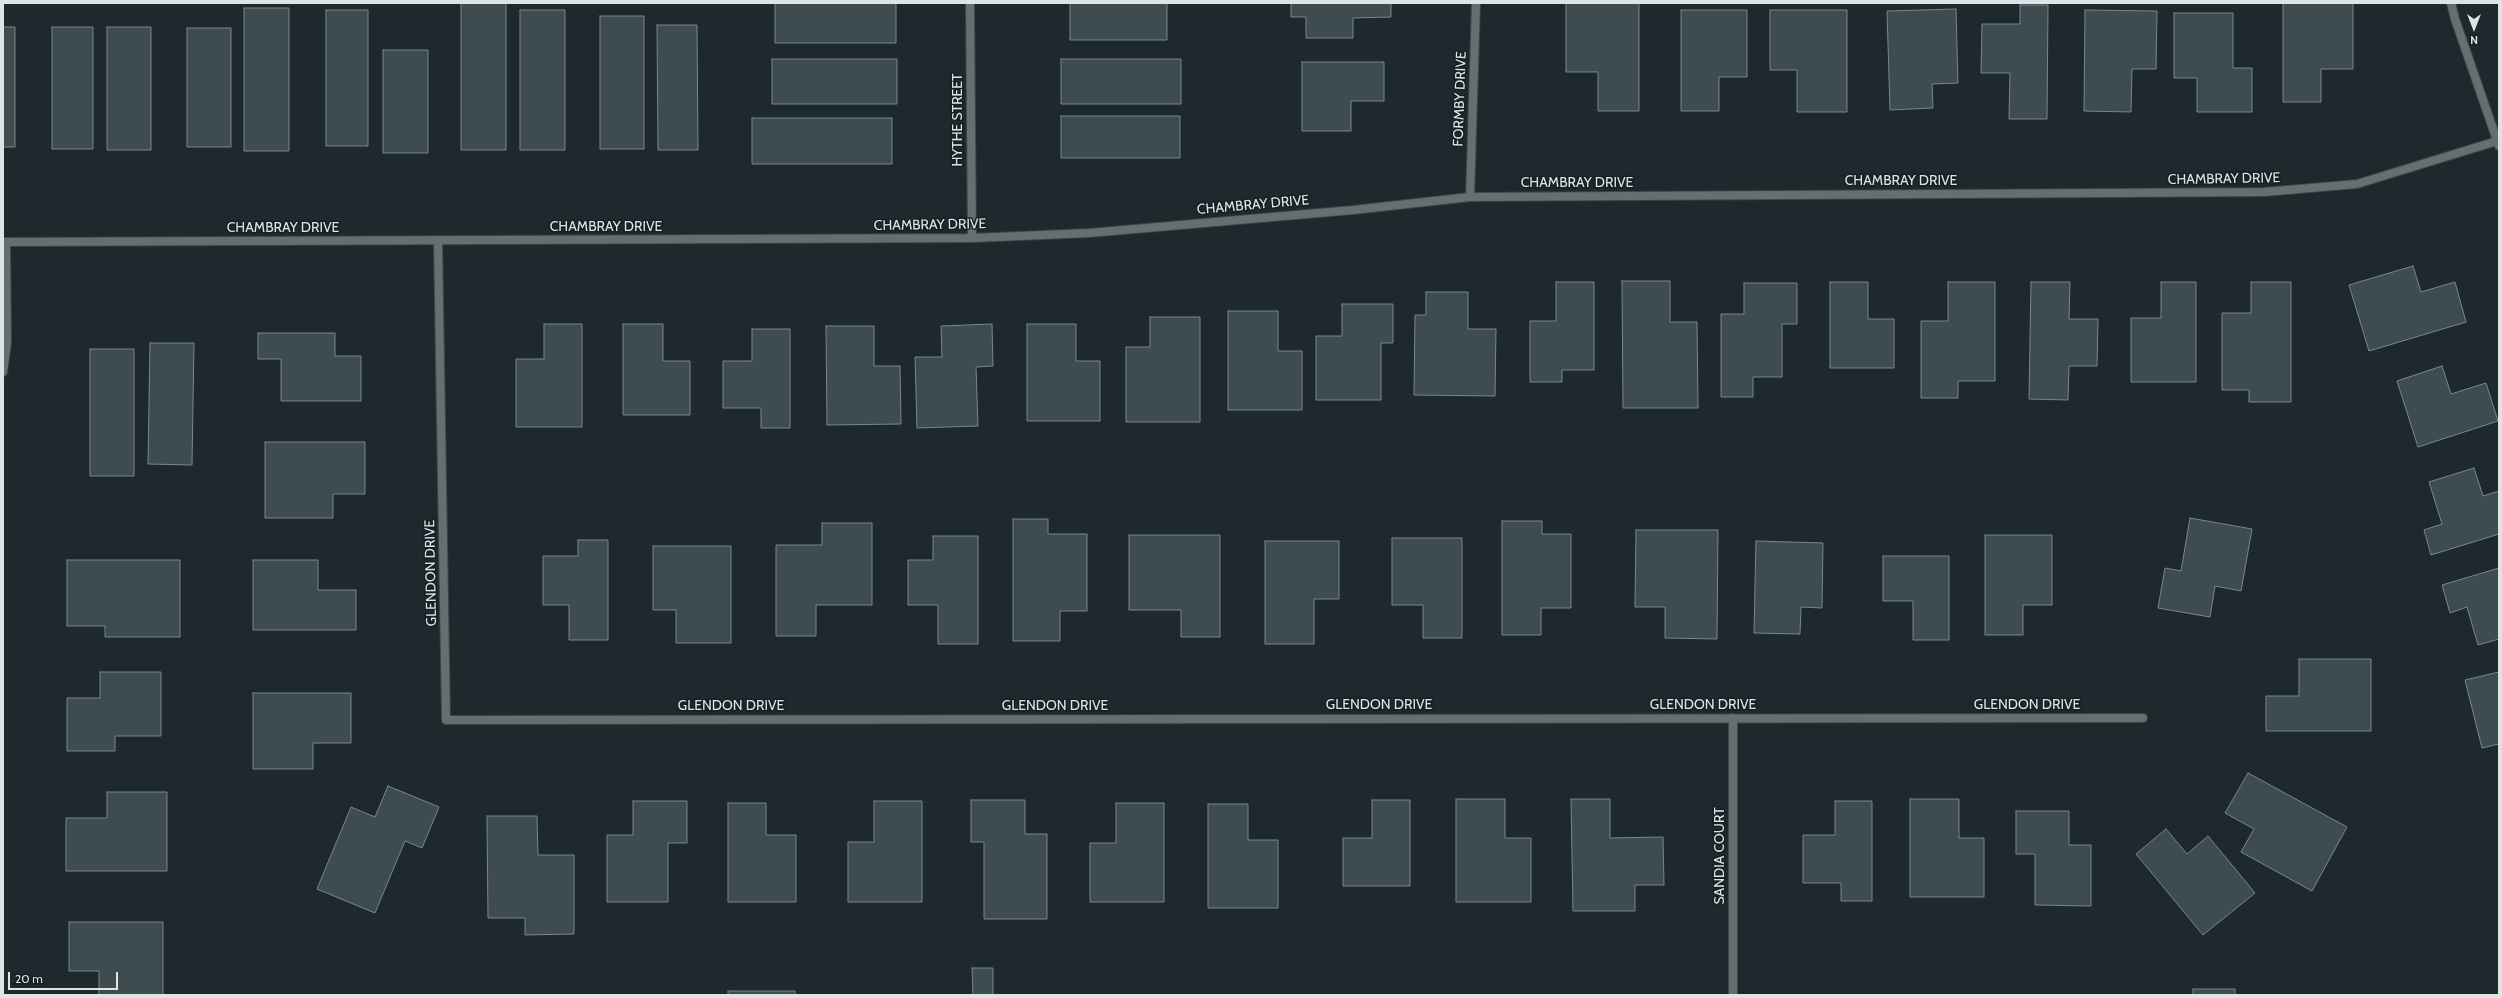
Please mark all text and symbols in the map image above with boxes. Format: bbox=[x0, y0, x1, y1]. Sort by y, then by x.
north arrow bbox=[2454, 8, 2494, 48]
text: N bbox=[2470, 33, 2478, 47]
street label: FORMBY DRIVE bbox=[1450, 51, 1470, 147]
street label: HYTHE STREET bbox=[950, 73, 966, 167]
street label: CHAMBRAY DRIVE bbox=[2168, 170, 2280, 188]
street label: CHAMBRAY DRIVE bbox=[1845, 173, 1957, 189]
street label: CHAMBRAY DRIVE bbox=[1521, 175, 1633, 191]
street label: CHAMBRAY DRIVE bbox=[1196, 192, 1310, 218]
street label: CHAMBRAY DRIVE bbox=[874, 216, 986, 234]
street label: CHAMBRAY DRIVE bbox=[550, 219, 662, 235]
street label: CHAMBRAY DRIVE bbox=[227, 220, 339, 236]
street label: GLENDON DRIVE bbox=[422, 520, 440, 626]
street label: GLENDON DRIVE bbox=[1326, 697, 1432, 713]
street label: GLENDON DRIVE bbox=[1650, 697, 1756, 713]
street label: GLENDON DRIVE bbox=[1974, 697, 2080, 713]
street label: GLENDON DRIVE bbox=[678, 698, 784, 714]
street label: GLENDON DRIVE bbox=[1002, 698, 1108, 714]
street label: SANDIA COURT bbox=[1712, 807, 1728, 905]
scale bar bbox=[10, 964, 120, 990]
text: 20 m bbox=[15, 971, 43, 986]

